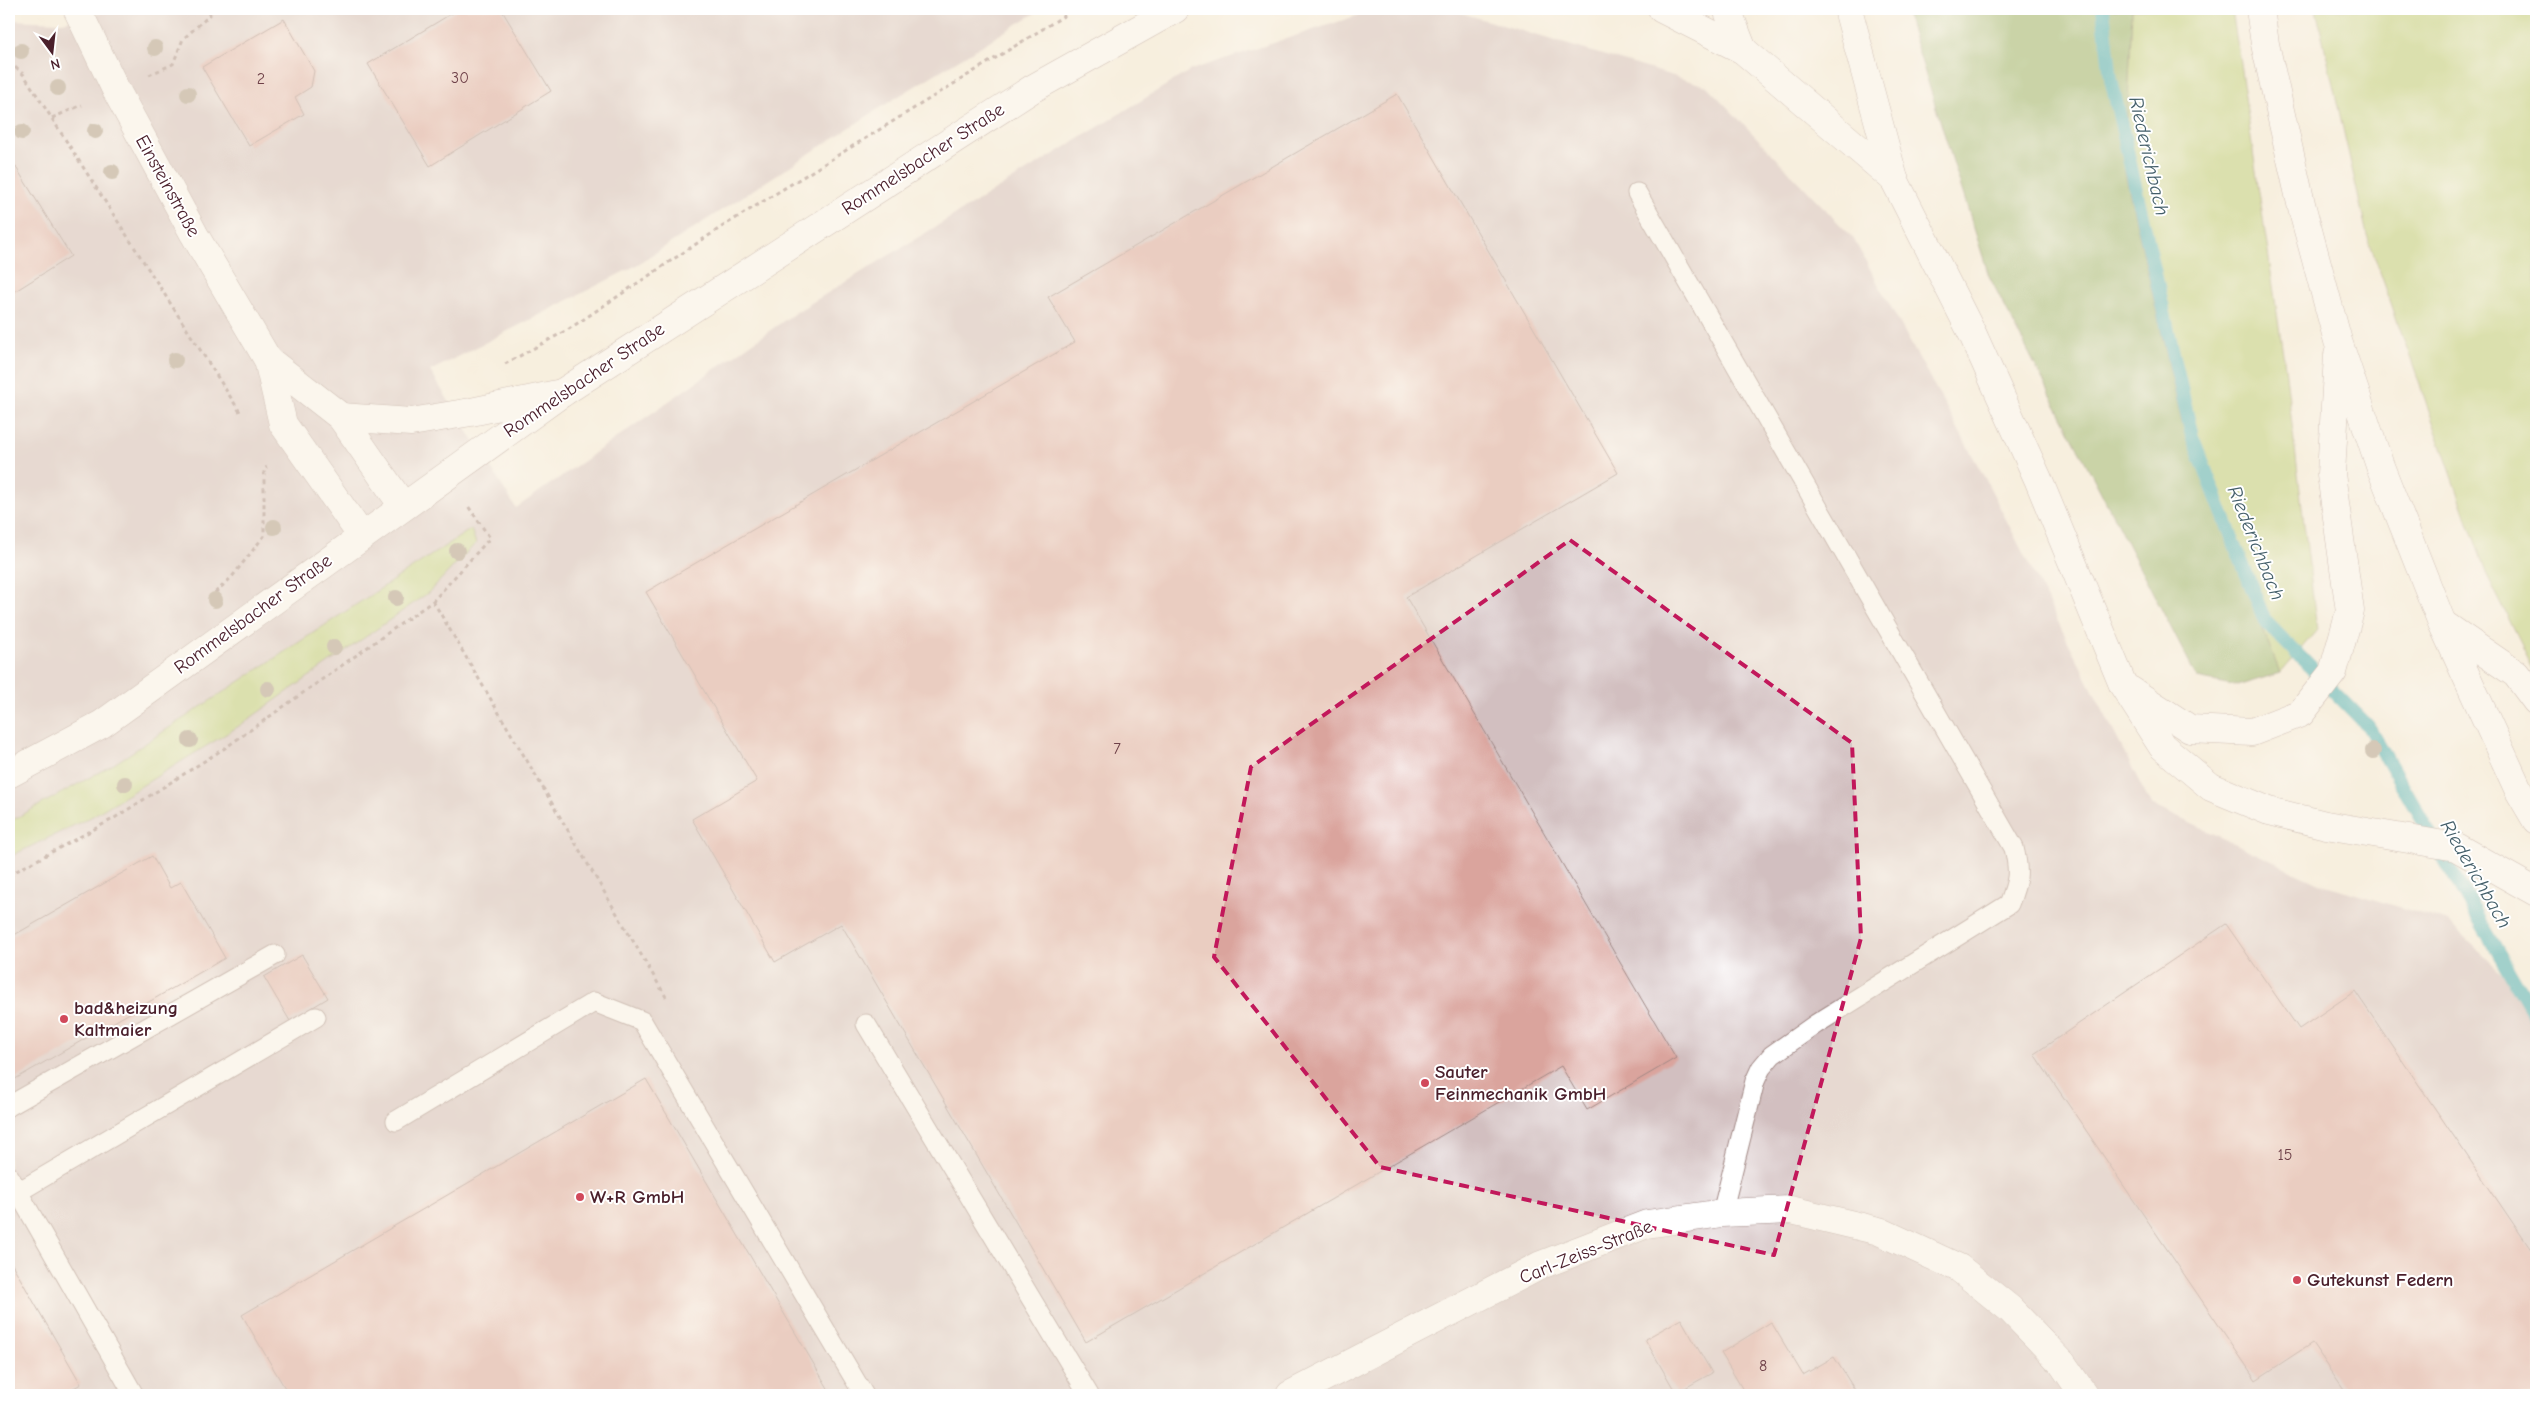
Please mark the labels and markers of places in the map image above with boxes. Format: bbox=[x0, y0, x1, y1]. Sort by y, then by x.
place label: bad&heizung Kaltmaier bbox=[74, 997, 178, 1041]
marker: bad&heizung Kaltmaier bbox=[58, 1013, 70, 1025]
place label: Sauter Feinmechanik GmbH bbox=[1435, 1061, 1606, 1105]
marker: Sauter Feinmechanik GmbH bbox=[1419, 1077, 1431, 1089]
place label: W+R GmbH bbox=[590, 1186, 684, 1208]
marker: W+R GmbH bbox=[574, 1191, 586, 1203]
place label: Gutekunst Federn bbox=[2307, 1269, 2453, 1291]
marker: Gutekunst Federn bbox=[2291, 1274, 2303, 1286]

